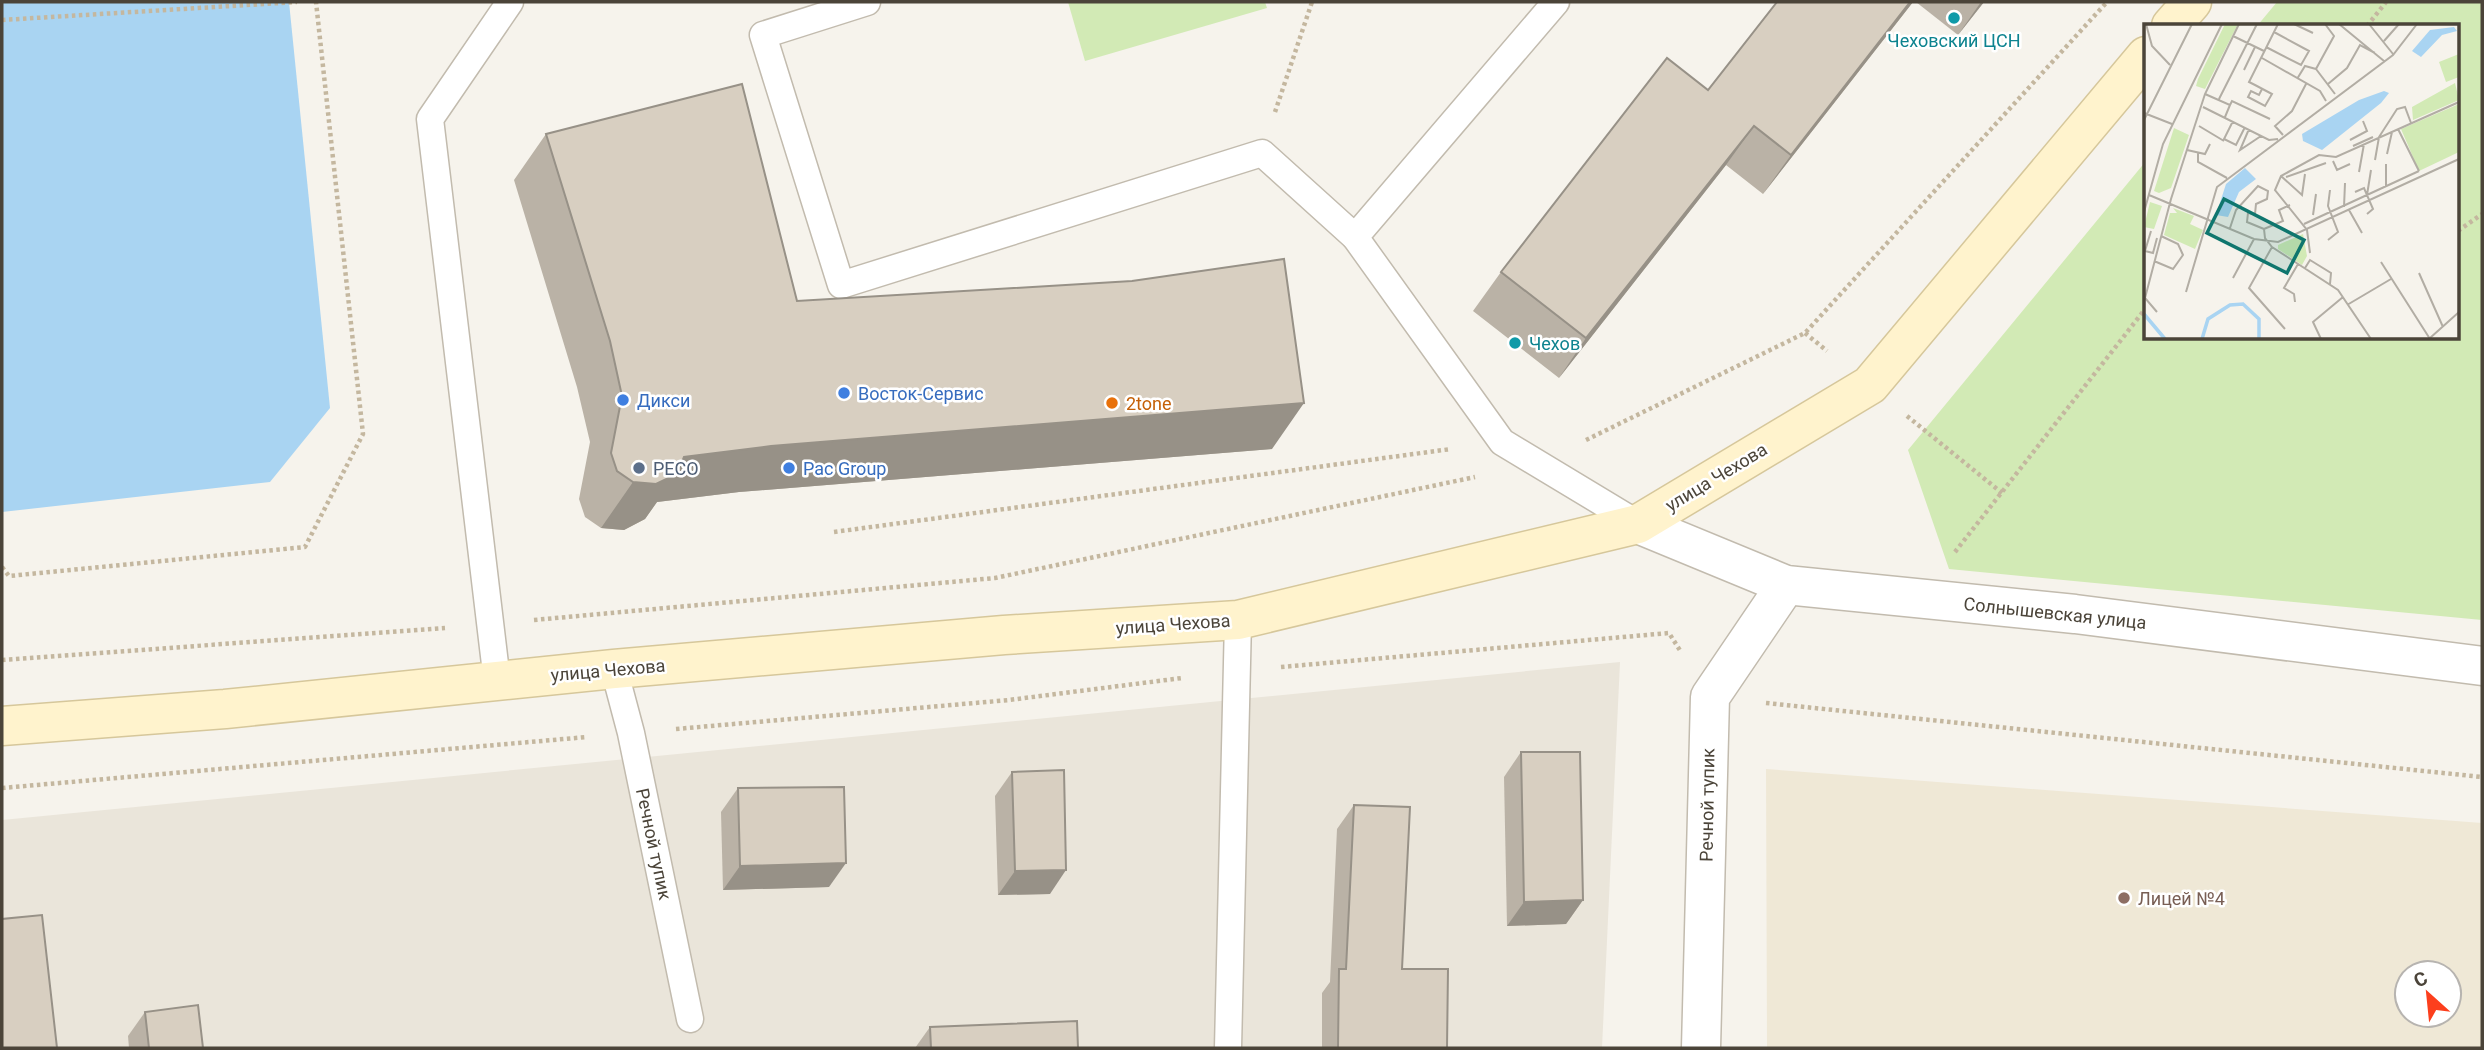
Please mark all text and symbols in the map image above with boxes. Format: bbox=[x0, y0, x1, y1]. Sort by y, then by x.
marker: Чеховский ЦСН bbox=[1946, 10, 1962, 26]
inset map bbox=[2144, 24, 2460, 340]
place label: Чеховский ЦСН bbox=[1887, 30, 2021, 51]
place label: Чехов bbox=[1529, 333, 1580, 354]
marker: Чехов bbox=[1507, 335, 1523, 351]
place label: Восток-Сервис bbox=[858, 383, 984, 404]
marker: Восток-Сервис bbox=[836, 385, 852, 401]
place label: Дикси bbox=[637, 390, 690, 411]
marker: Дикси bbox=[615, 392, 631, 408]
place label: 2tone bbox=[1126, 393, 1172, 414]
marker: 2tone bbox=[1104, 395, 1120, 411]
street label: улица Чехова bbox=[1661, 438, 1771, 516]
place label: РЕСО bbox=[653, 458, 699, 479]
place label: Pac Group bbox=[803, 458, 886, 479]
marker: РЕСО bbox=[631, 460, 647, 476]
marker: Pac Group bbox=[781, 460, 797, 476]
street label: Солнышевская улица bbox=[1963, 593, 2147, 633]
street label: улица Чехова bbox=[1115, 610, 1231, 638]
street label: улица Чехова bbox=[550, 655, 666, 685]
street label: Речной тупик bbox=[1696, 748, 1718, 862]
street label: Речной тупик bbox=[632, 786, 676, 902]
place label: Лицей №4 bbox=[2138, 888, 2225, 909]
marker: Лицей №4 bbox=[2116, 890, 2132, 906]
north arrow bbox=[2393, 959, 2463, 1029]
text: С bbox=[2410, 966, 2431, 992]

